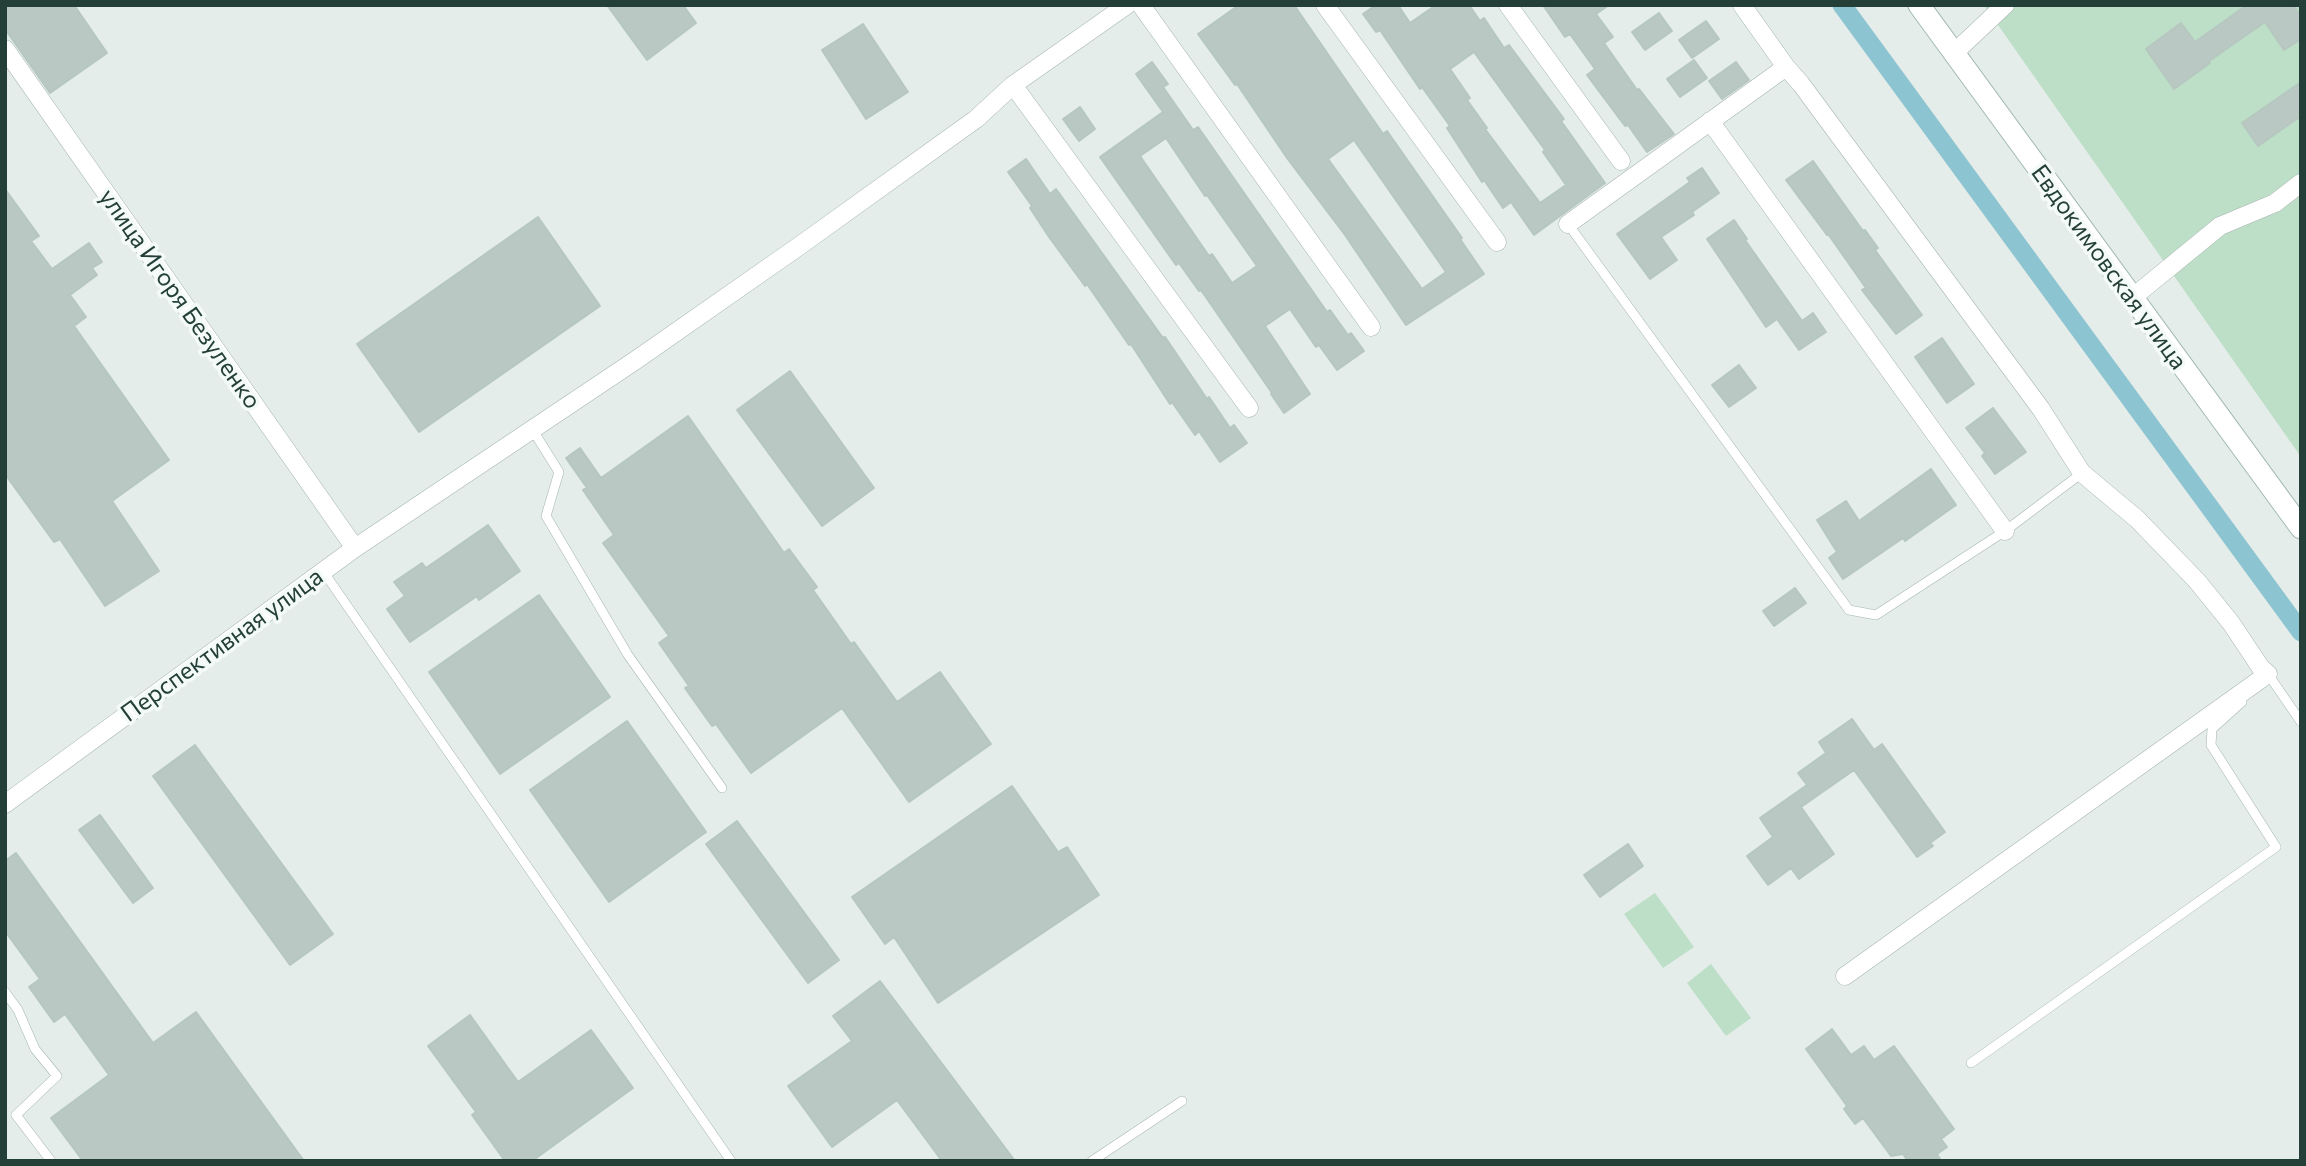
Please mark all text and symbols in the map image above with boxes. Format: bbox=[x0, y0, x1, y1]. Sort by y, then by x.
street label: Евдокимовская улица bbox=[2025, 159, 2193, 375]
street label: улица Игоря Безуленко bbox=[93, 183, 267, 415]
street label: Перспективная улица bbox=[115, 562, 329, 728]

